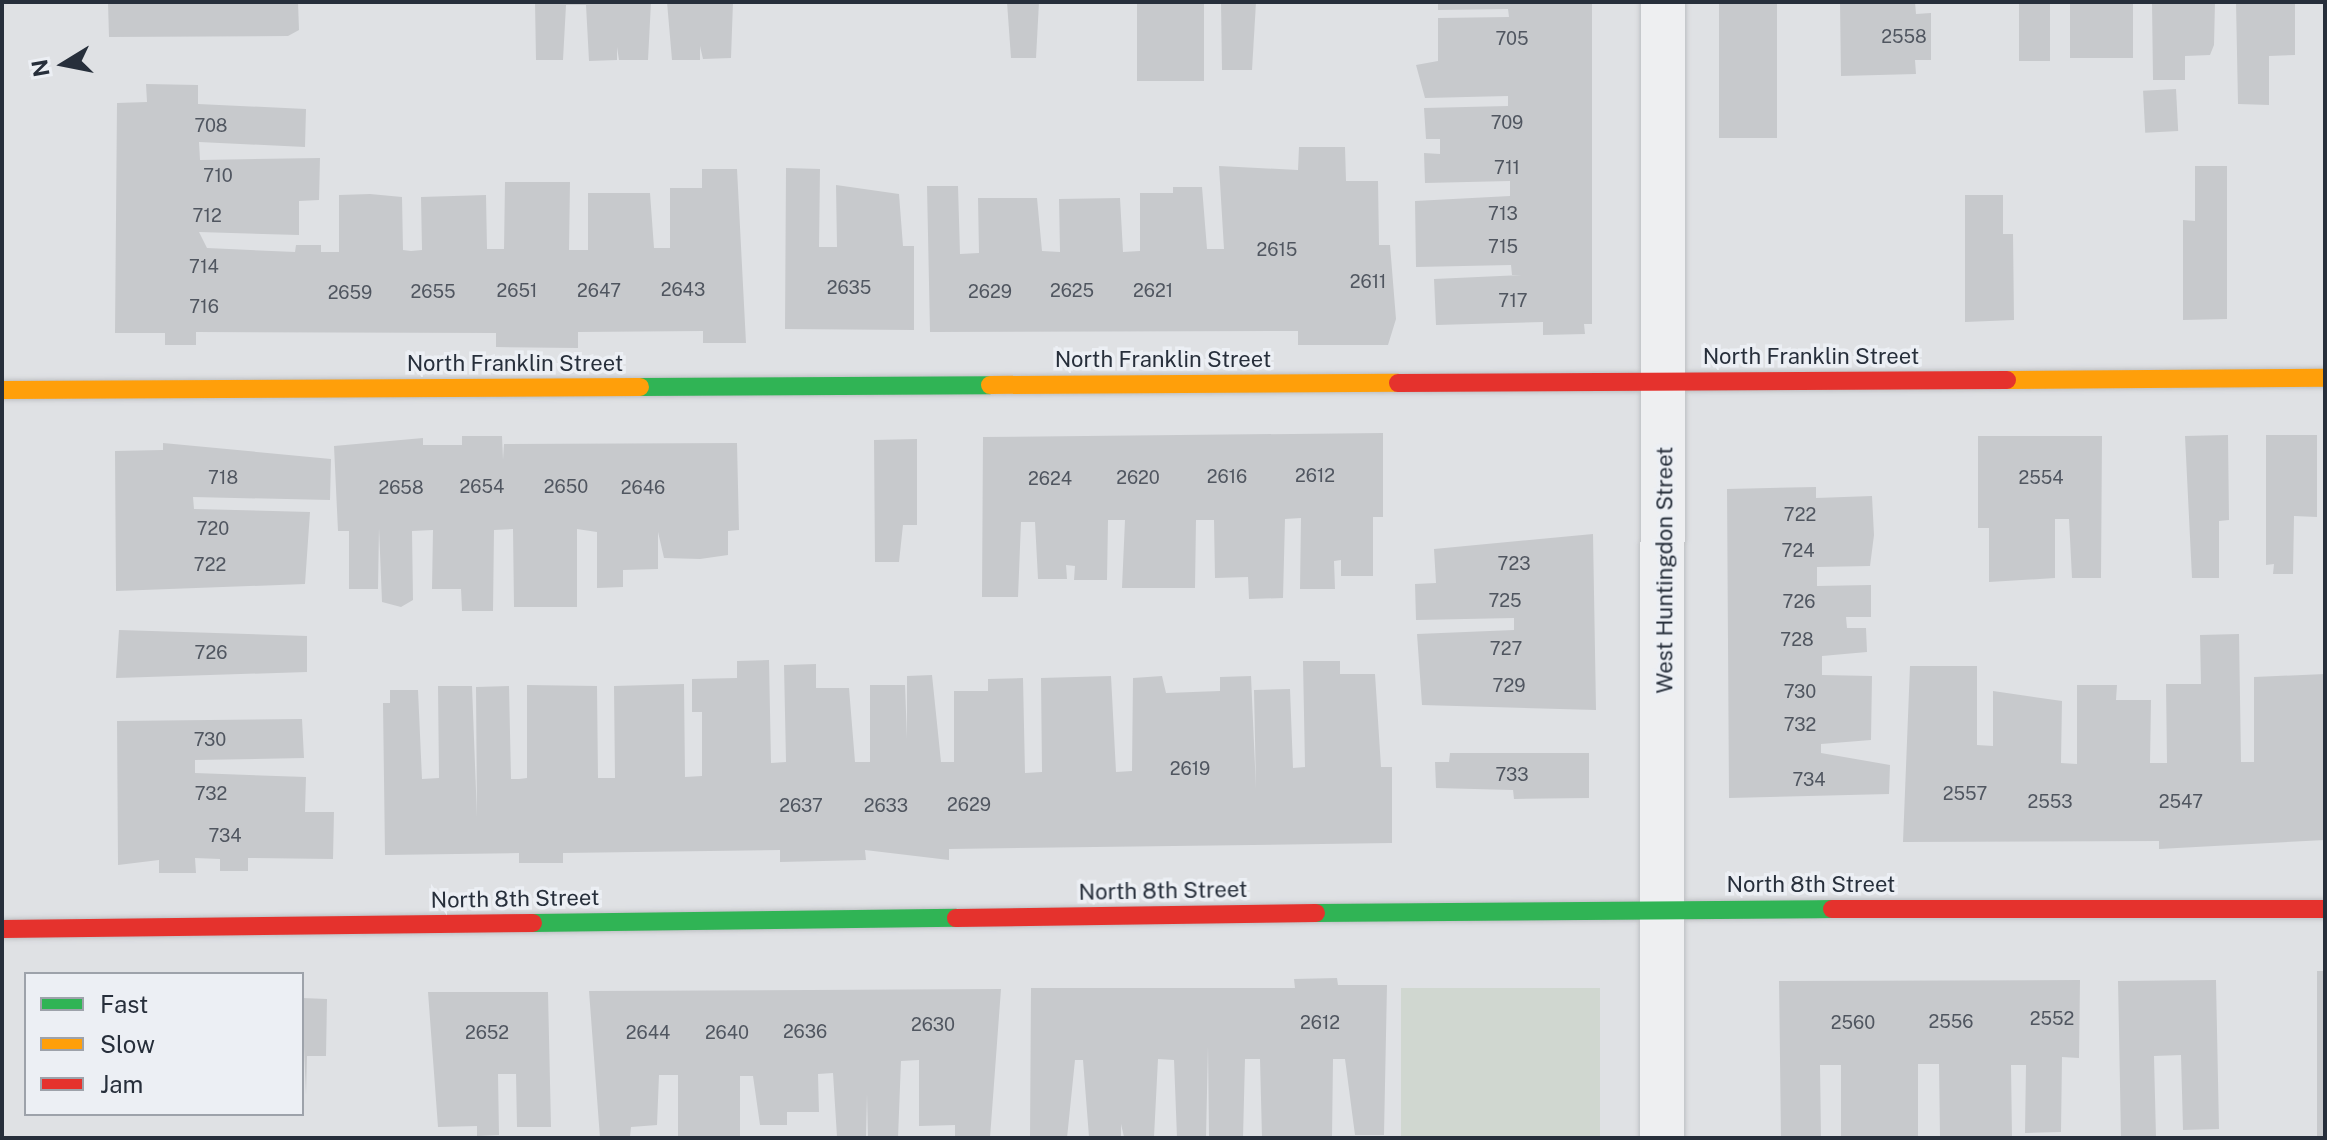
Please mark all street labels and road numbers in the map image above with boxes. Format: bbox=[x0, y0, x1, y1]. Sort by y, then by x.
street label: North Franklin Street bbox=[1703, 344, 1919, 370]
street label: North Franklin Street bbox=[1055, 347, 1271, 373]
street label: North Franklin Street bbox=[407, 351, 623, 377]
street label: West Huntingdon Street bbox=[1652, 446, 1678, 694]
street label: North 8th Street bbox=[1727, 872, 1895, 898]
street label: North 8th Street bbox=[1078, 876, 1248, 906]
street label: North 8th Street bbox=[430, 884, 600, 914]

